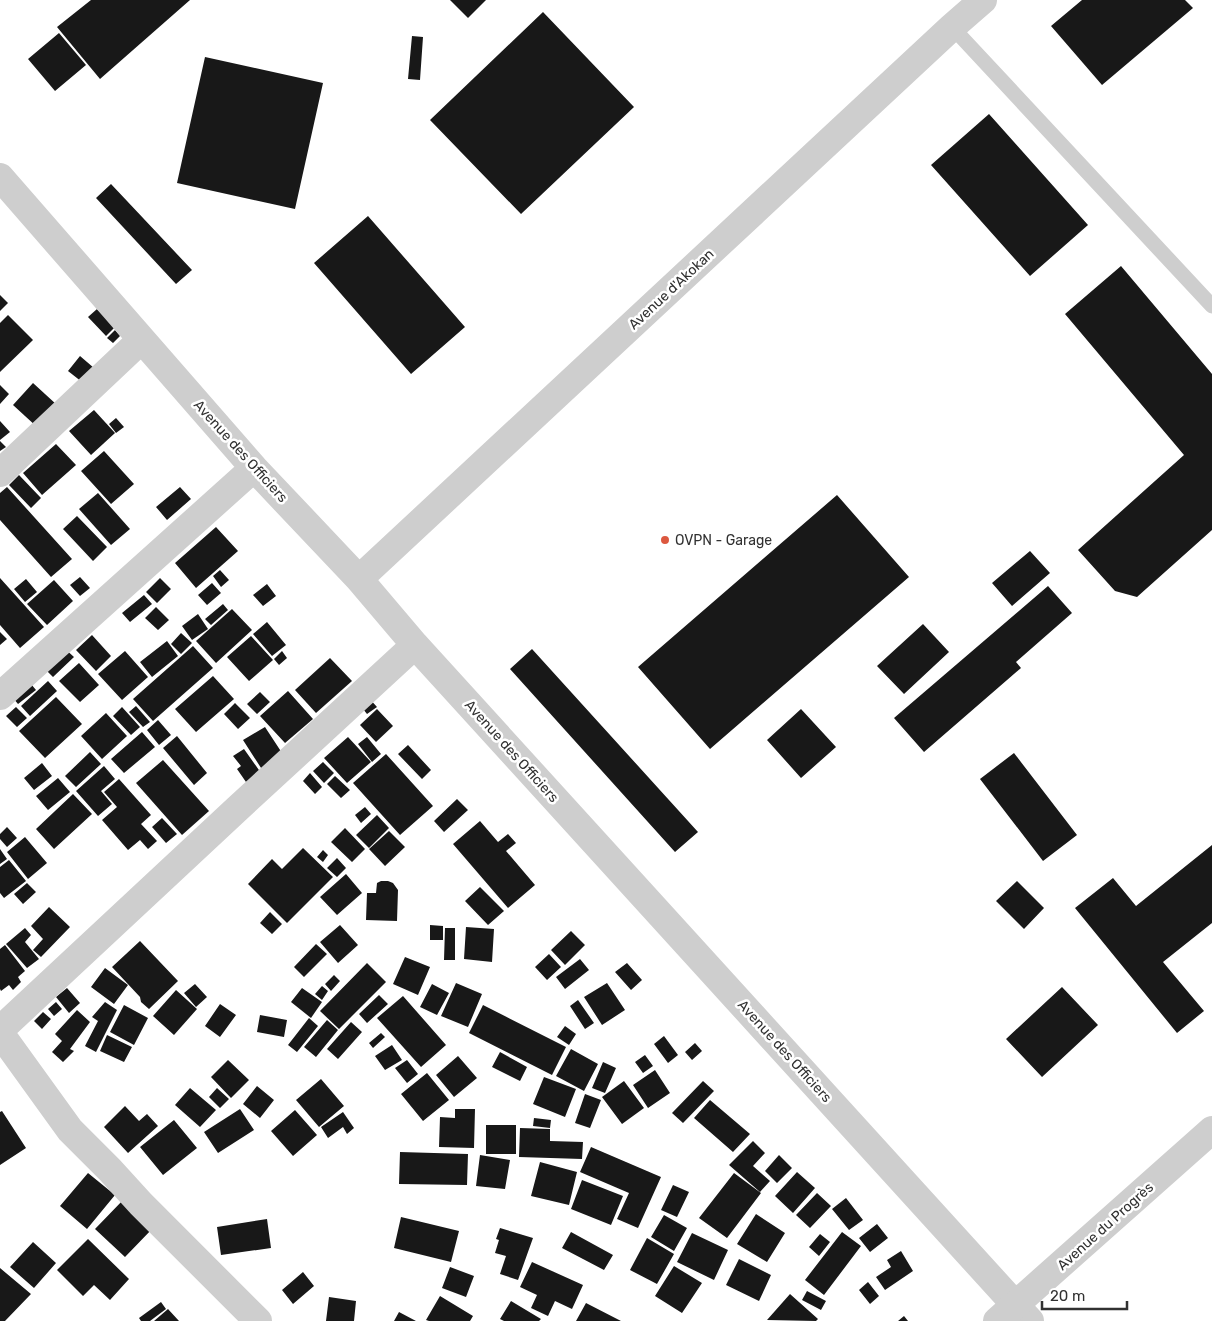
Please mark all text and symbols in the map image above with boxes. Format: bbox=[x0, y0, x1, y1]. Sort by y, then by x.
street label: Avenue d'Akokan bbox=[625, 245, 718, 333]
street label: Avenue des Officiers bbox=[190, 397, 291, 506]
place label: OVPN - Garage bbox=[675, 532, 772, 549]
marker: OVPN - Garage bbox=[659, 534, 671, 546]
street label: Avenue des Officiers bbox=[461, 697, 562, 806]
street label: Avenue des Officiers bbox=[734, 997, 835, 1106]
street label: Avenue du Progrès bbox=[1054, 1179, 1157, 1274]
scale bar bbox=[1042, 1278, 1127, 1310]
text: 20 m bbox=[1050, 1287, 1085, 1305]

